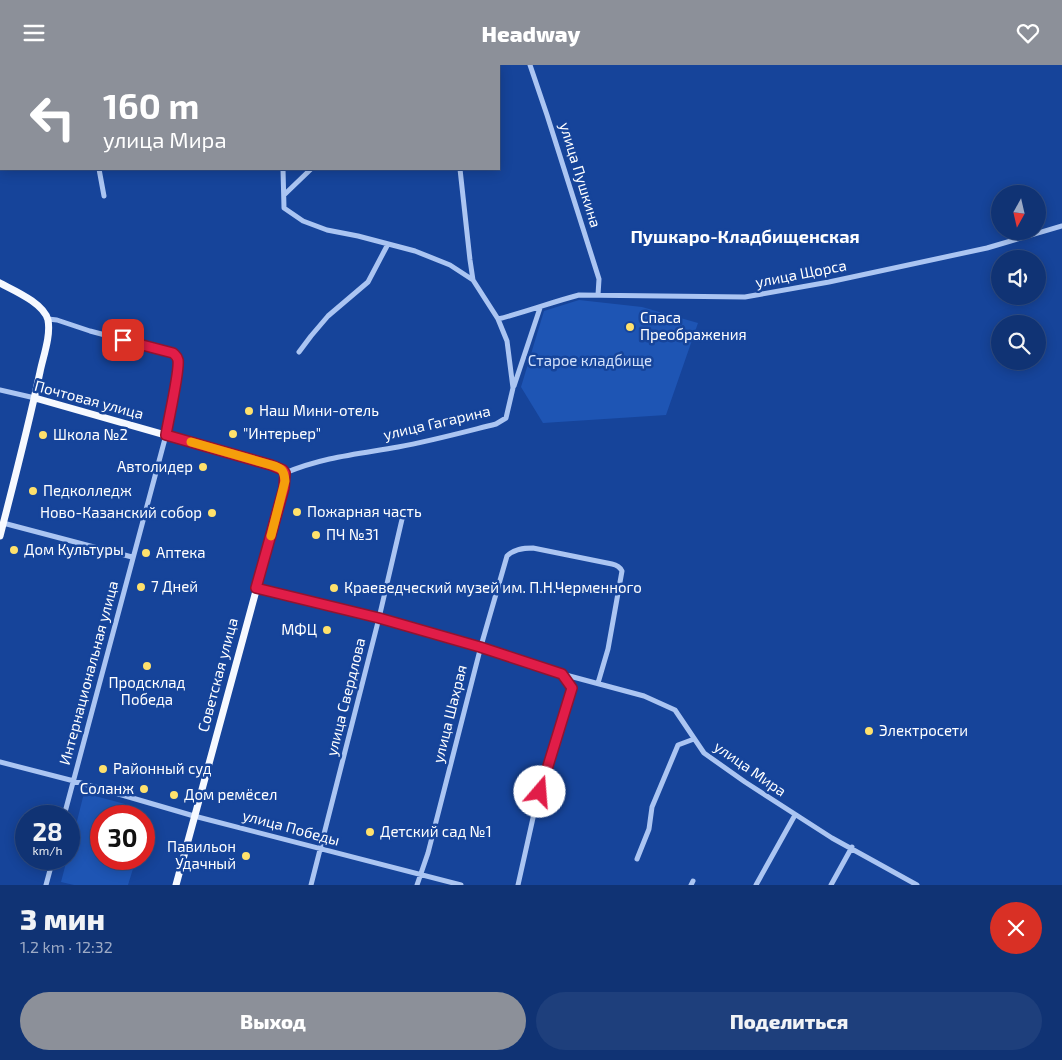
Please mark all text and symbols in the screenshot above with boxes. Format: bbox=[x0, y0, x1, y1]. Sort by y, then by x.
icon: menu bbox=[20, 19, 48, 47]
icon: heart bbox=[1014, 19, 1042, 47]
text: Headway bbox=[482, 20, 580, 46]
text: 160 m bbox=[103, 84, 199, 126]
icon: left bbox=[20, 85, 85, 150]
street label: улица Пушкина bbox=[555, 120, 606, 230]
text: улица Мира bbox=[103, 126, 227, 152]
north arrow bbox=[991, 185, 1046, 240]
map controls bbox=[991, 185, 1046, 370]
district label: Пушкаро-Кладбищенская bbox=[630, 225, 860, 247]
button: sound bbox=[991, 250, 1046, 305]
street label: улица Щорса bbox=[754, 255, 848, 292]
place label: Спаса Преображения bbox=[640, 308, 747, 343]
button: search bbox=[991, 315, 1046, 370]
pin bbox=[102, 319, 144, 361]
marker: Спаса Преображения bbox=[624, 321, 636, 333]
icon: arrive bbox=[109, 326, 137, 354]
park label: Старое кладбище bbox=[528, 351, 652, 369]
street label: Почтовая улица bbox=[32, 376, 146, 423]
place label: Наш Мини-отель bbox=[259, 401, 379, 419]
street label: улица Гагарина bbox=[381, 401, 492, 444]
marker: Наш Мини-отель bbox=[243, 405, 255, 417]
place label: "Интерьер" bbox=[243, 424, 321, 442]
place label: Школа №2 bbox=[53, 425, 128, 443]
marker: "Интерьер" bbox=[227, 428, 239, 440]
marker: Школа №2 bbox=[37, 429, 49, 441]
place label: Автолидер bbox=[117, 457, 193, 475]
marker: Автолидер bbox=[197, 461, 209, 473]
place label: Педколледж bbox=[43, 481, 132, 499]
marker: Педколледж bbox=[27, 485, 39, 497]
place label: Пожарная часть bbox=[307, 502, 422, 520]
place label: Ново-Казанский собор bbox=[40, 503, 202, 521]
marker: Пожарная часть bbox=[291, 506, 303, 518]
marker: Ново-Казанский собор bbox=[206, 507, 218, 519]
place label: ПЧ №31 bbox=[326, 525, 379, 543]
marker: ПЧ №31 bbox=[310, 529, 322, 541]
place label: Дом Культуры bbox=[24, 540, 124, 559]
place label: Аптека bbox=[156, 543, 206, 561]
marker: Дом Культуры bbox=[8, 544, 20, 556]
marker: Аптека bbox=[140, 547, 152, 559]
place label: 7 Дней bbox=[151, 577, 198, 595]
place label: Краеведческий музей им. П.Н.Черменного bbox=[344, 578, 642, 597]
street label: Интернациональная улица bbox=[55, 579, 122, 767]
marker: 7 Дней bbox=[135, 581, 147, 593]
marker: Краеведческий музей им. П.Н.Черменного bbox=[328, 582, 340, 594]
street label: Советская улица bbox=[193, 616, 242, 734]
place label: МФЦ bbox=[281, 620, 317, 638]
marker: МФЦ bbox=[321, 624, 333, 636]
street label: улица Свердлова bbox=[322, 636, 369, 758]
marker: Продсклад Победа bbox=[141, 660, 153, 672]
street label: улица Шахрая bbox=[428, 663, 471, 765]
place label: Продсклад Победа bbox=[109, 673, 186, 708]
place label: Электросети bbox=[879, 721, 968, 739]
marker: Электросети bbox=[863, 725, 875, 737]
street label: улица Мира bbox=[710, 737, 790, 801]
place label: Районный суд bbox=[113, 759, 212, 778]
marker: Районный суд bbox=[97, 763, 109, 775]
position arrow bbox=[513, 765, 565, 817]
place label: Соланж bbox=[80, 779, 134, 797]
marker: Соланж bbox=[138, 783, 150, 795]
place label: Дом ремёсел bbox=[184, 785, 277, 803]
marker: Дом ремёсел bbox=[168, 789, 180, 801]
speed limit sign: 30 bbox=[90, 805, 155, 870]
street label: улица Победы bbox=[240, 805, 342, 850]
text: 28 bbox=[32, 816, 63, 846]
place label: Детский сад №1 bbox=[380, 822, 492, 840]
marker: Детский сад №1 bbox=[364, 826, 376, 838]
place label: Павильон Удачный bbox=[167, 837, 236, 872]
text: km/h bbox=[33, 843, 62, 857]
marker: Павильон Удачный bbox=[240, 850, 252, 862]
text: 3 мин bbox=[20, 900, 105, 936]
button: close bbox=[990, 902, 1042, 954]
text: 1.2 km · 12:32 bbox=[20, 937, 113, 956]
button: Выход bbox=[20, 992, 526, 1050]
button: Поделиться bbox=[536, 992, 1042, 1050]

